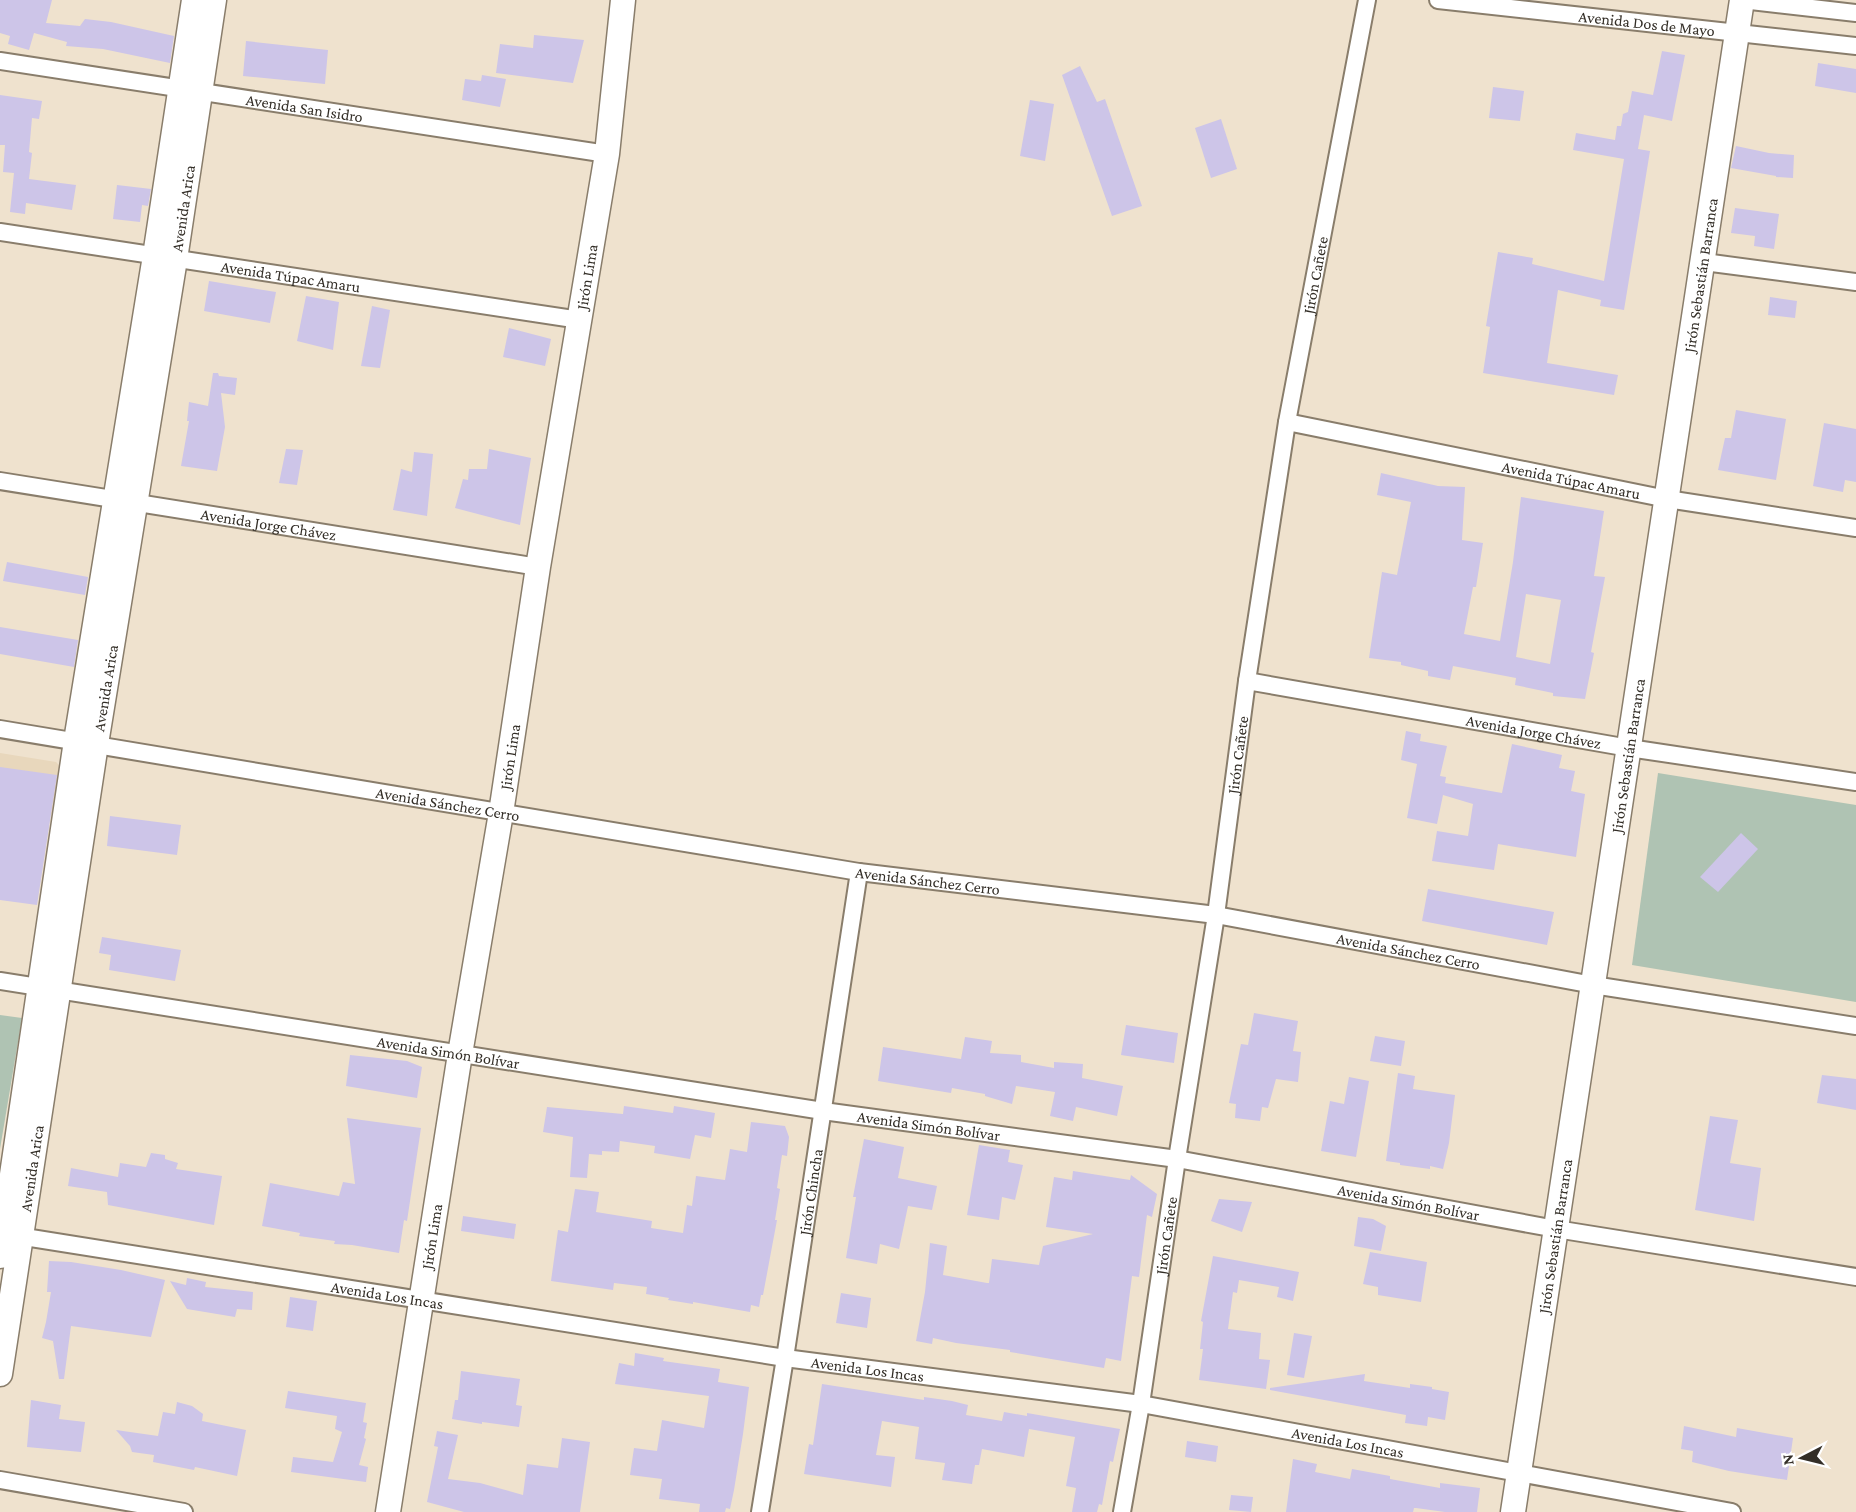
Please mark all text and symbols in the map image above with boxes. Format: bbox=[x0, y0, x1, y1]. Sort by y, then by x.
street label: Avenida Dos de Mayo bbox=[1578, 8, 1716, 40]
street label: Avenida San Isidro bbox=[245, 91, 364, 125]
street label: Avenida Arica bbox=[168, 163, 198, 253]
street label: Jirón Sebastián Barranca bbox=[1680, 196, 1721, 356]
street label: Jirón Cañete bbox=[1299, 235, 1331, 318]
street label: Jirón Lima bbox=[573, 242, 601, 313]
street label: Avenida Túpac Amaru bbox=[220, 258, 362, 296]
street label: Avenida Túpac Amaru bbox=[1500, 458, 1642, 502]
street label: Avenida Jorge Chávez bbox=[200, 505, 338, 544]
street label: Avenida Arica bbox=[90, 643, 121, 733]
street label: Jirón Sebastián Barranca bbox=[1608, 677, 1648, 836]
street label: Avenida Jorge Chávez bbox=[1465, 712, 1603, 752]
street label: Jirón Cañete bbox=[1224, 715, 1251, 797]
street label: Jirón Lima bbox=[496, 722, 523, 793]
street label: Avenida Sánchez Cerro bbox=[375, 784, 521, 824]
street label: Avenida Sánchez Cerro bbox=[854, 864, 1001, 898]
street label: Avenida Sánchez Cerro bbox=[1335, 930, 1481, 973]
street label: Avenida Simón Bolívar bbox=[376, 1033, 521, 1072]
street label: Avenida Simón Bolívar bbox=[856, 1108, 1002, 1144]
street label: Avenida Arica bbox=[17, 1123, 47, 1213]
street label: Jirón Chincha bbox=[796, 1147, 826, 1239]
street label: Jirón Sebastián Barranca bbox=[1535, 1157, 1575, 1317]
street label: Avenida Simón Bolívar bbox=[1336, 1181, 1481, 1224]
street label: Jirón Cañete bbox=[1152, 1195, 1180, 1278]
street label: Jirón Lima bbox=[418, 1202, 445, 1273]
street label: Avenida Los Incas bbox=[330, 1278, 445, 1313]
street label: Avenida Los Incas bbox=[810, 1353, 925, 1385]
street label: Avenida Los Incas bbox=[1290, 1424, 1405, 1461]
north arrow bbox=[1772, 1428, 1832, 1488]
text: N bbox=[1778, 1453, 1797, 1466]

